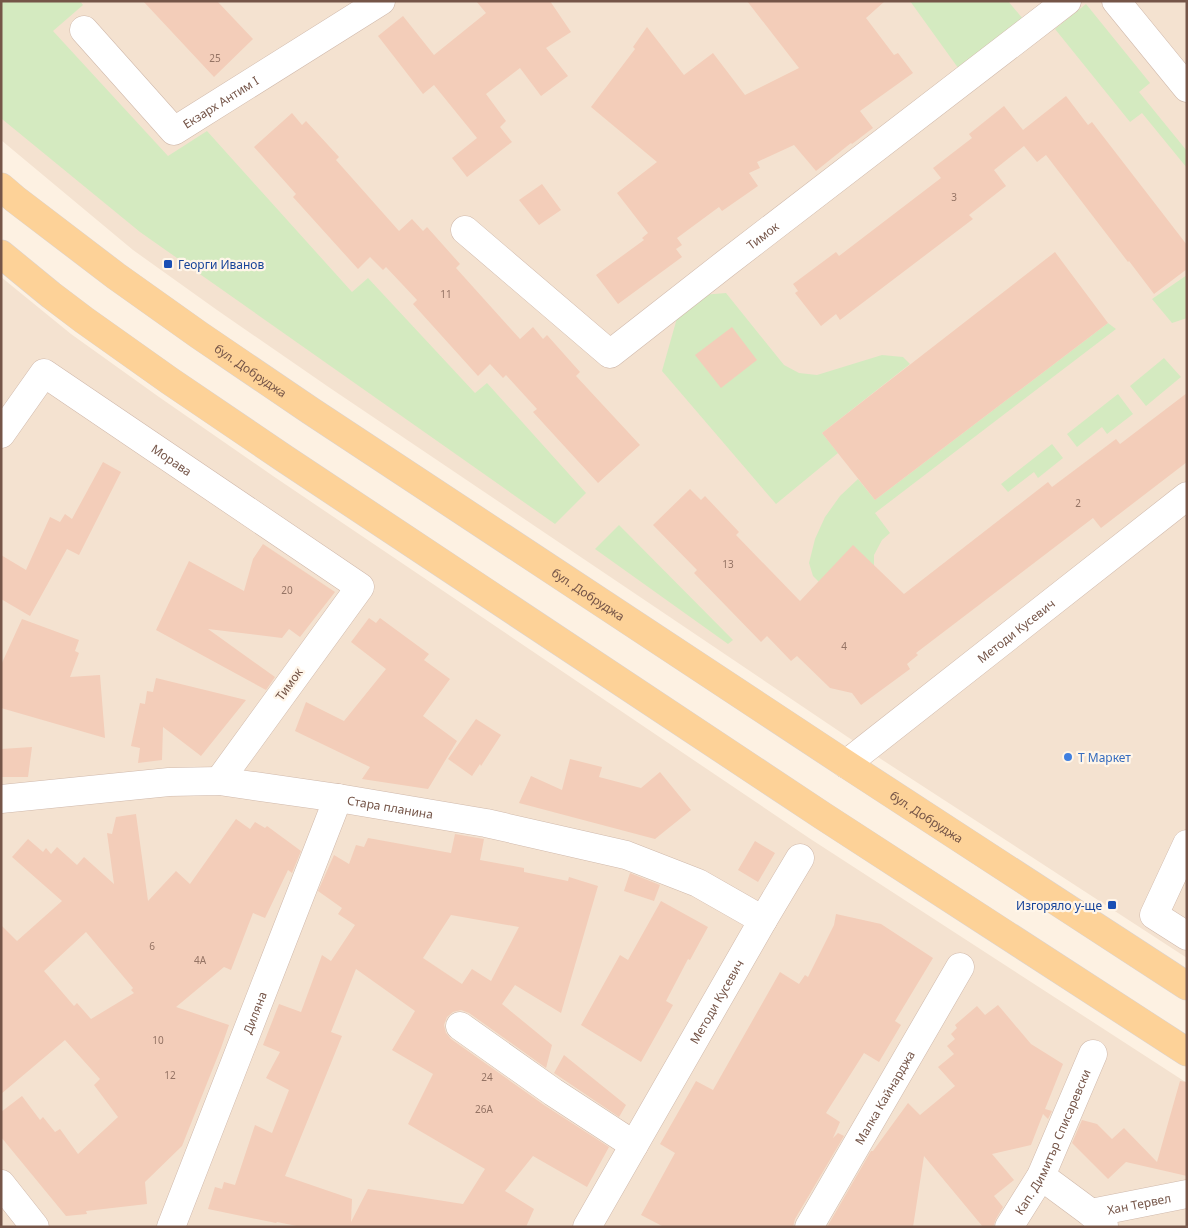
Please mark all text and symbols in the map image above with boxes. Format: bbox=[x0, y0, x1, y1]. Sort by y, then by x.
house number: 25 bbox=[209, 51, 221, 65]
street label: Екзарх Антим I bbox=[179, 72, 261, 132]
house number: 3 bbox=[951, 190, 957, 204]
street label: Тимок bbox=[743, 217, 783, 253]
place label: Георги Иванов bbox=[178, 256, 265, 273]
marker: Георги Иванов bbox=[162, 258, 174, 270]
house number: 11 bbox=[440, 287, 452, 301]
street label: бул. Добруджа bbox=[211, 340, 290, 401]
street label: Морава bbox=[148, 440, 195, 479]
house number: 2 bbox=[1075, 496, 1081, 510]
house number: 13 bbox=[722, 557, 734, 571]
street label: бул. Добруджа bbox=[549, 564, 628, 624]
house number: 20 bbox=[281, 583, 293, 597]
street label: Методи Кусевич bbox=[973, 595, 1058, 666]
house number: 4 bbox=[841, 639, 847, 653]
street label: Тимок bbox=[271, 664, 307, 704]
place label: Т Маркет bbox=[1078, 749, 1131, 766]
marker: Т Маркет bbox=[1062, 751, 1074, 763]
street label: бул. Добруджа bbox=[887, 787, 967, 847]
street label: Стара планина bbox=[346, 791, 434, 822]
place label: Изгоряло у-ще bbox=[1016, 897, 1102, 914]
marker: Изгоряло у-ще bbox=[1106, 899, 1118, 911]
house number: 6 bbox=[149, 939, 155, 953]
house number: 4А bbox=[194, 953, 207, 967]
street label: Методи Кусевич bbox=[685, 956, 747, 1047]
street label: Диляна bbox=[238, 989, 270, 1036]
house number: 10 bbox=[152, 1033, 164, 1047]
street label: Малка Кайнарджа bbox=[850, 1047, 918, 1147]
street label: Кап. Димитър Списаревски bbox=[1010, 1066, 1094, 1218]
house number: 12 bbox=[164, 1068, 176, 1082]
house number: 24 bbox=[481, 1070, 493, 1084]
house number: 26А bbox=[475, 1102, 494, 1116]
street label: Хан Тервел bbox=[1106, 1189, 1172, 1218]

